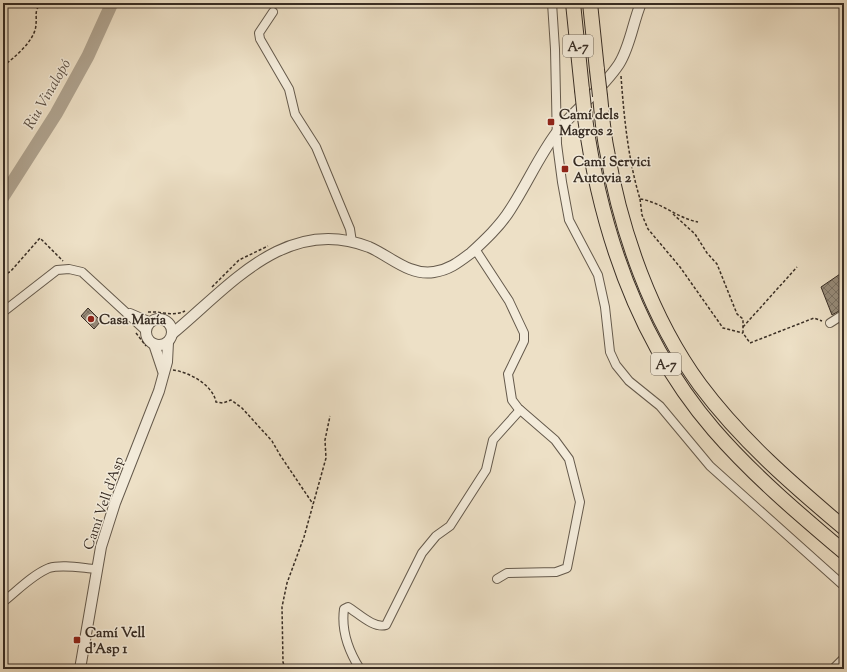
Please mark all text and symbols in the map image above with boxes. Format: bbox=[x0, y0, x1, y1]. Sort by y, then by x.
road number: A-7 bbox=[563, 35, 593, 57]
water label: Riu Vinalopó bbox=[20, 55, 77, 134]
place label: Camí dels Magros 2 bbox=[559, 106, 619, 142]
marker: Camí dels Magros 2 bbox=[546, 117, 556, 127]
place label: Camí Servici Autovia 2 bbox=[573, 153, 651, 189]
marker: Camí Servici Autovia 2 bbox=[560, 164, 570, 174]
place label: Casa María bbox=[99, 311, 167, 331]
marker: Casa María bbox=[86, 314, 96, 324]
road number: A-7 bbox=[651, 353, 681, 375]
street label: Camí Vell d'Asp bbox=[80, 454, 130, 553]
place label: Camí Vell d'Asp 1 bbox=[85, 624, 145, 660]
marker: Camí Vell d'Asp 1 bbox=[72, 635, 82, 645]

